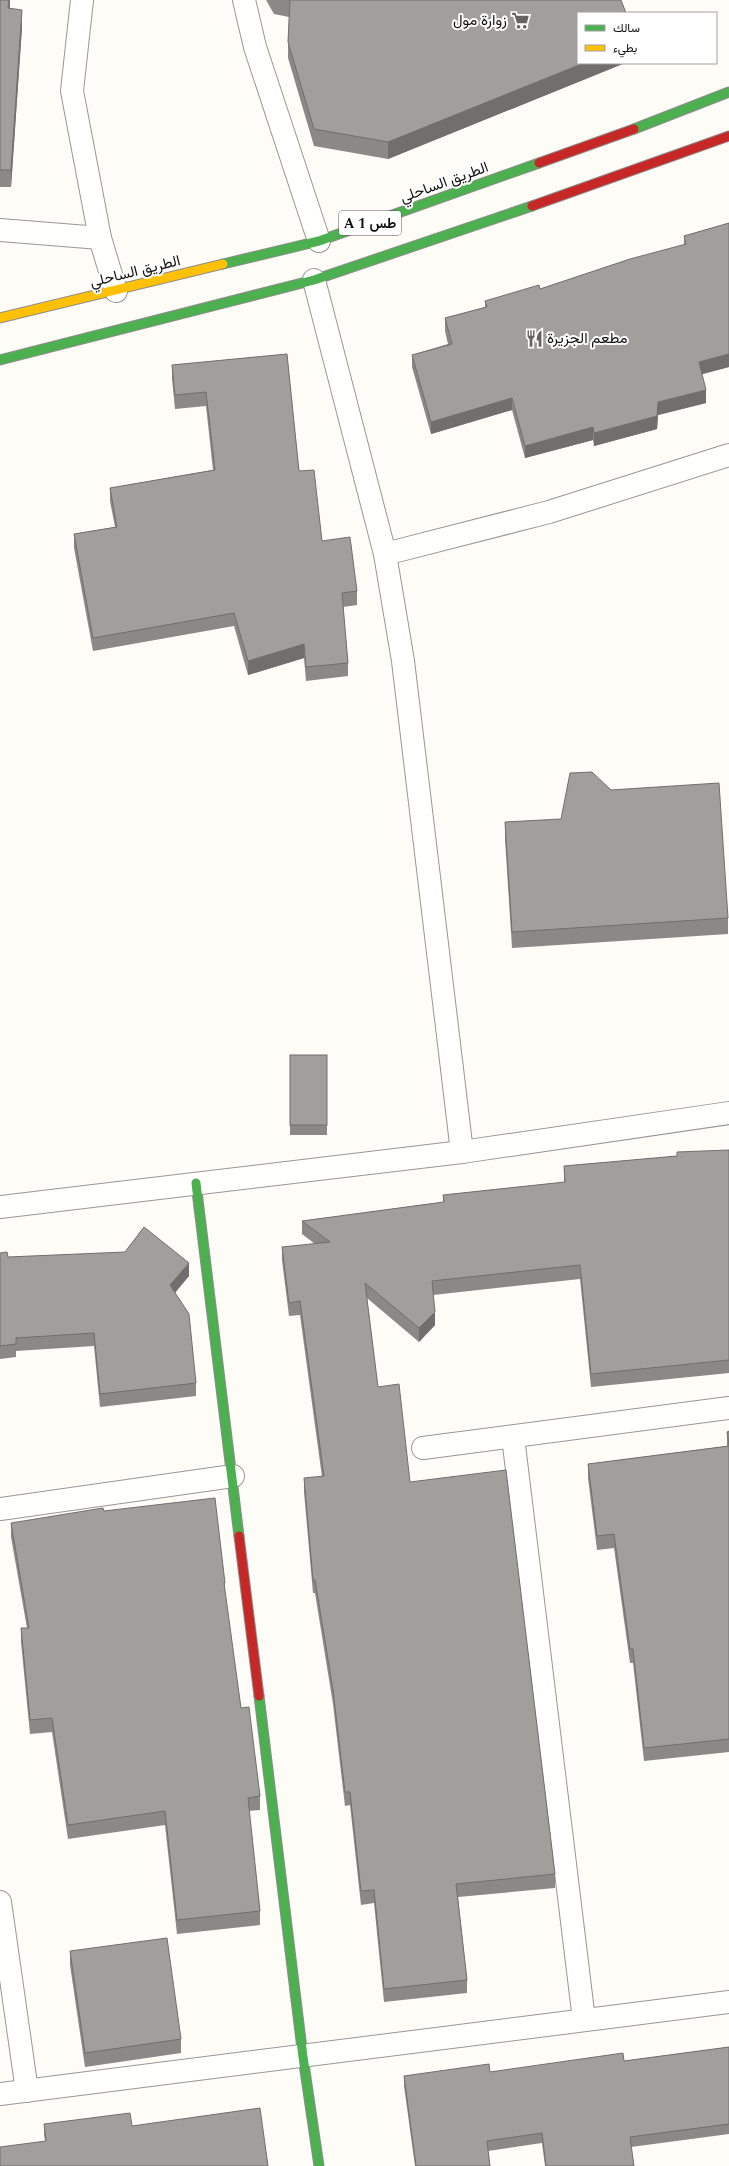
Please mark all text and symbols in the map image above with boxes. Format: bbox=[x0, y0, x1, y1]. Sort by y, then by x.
place label: زوارة مول bbox=[453, 9, 507, 32]
supermarket icon: زوارة مول bbox=[510, 10, 530, 30]
legend bbox=[577, 12, 717, 64]
text: سالك bbox=[613, 19, 640, 38]
text: بطيء bbox=[613, 39, 637, 58]
street label: الطريق الساحلي bbox=[397, 156, 492, 210]
road number: A 1 طس bbox=[339, 211, 401, 235]
street label: الطريق الساحلي bbox=[87, 249, 183, 295]
place label: مطعم الجزيرة bbox=[547, 327, 628, 350]
restaurant icon: مطعم الجزيرة bbox=[524, 328, 544, 348]

